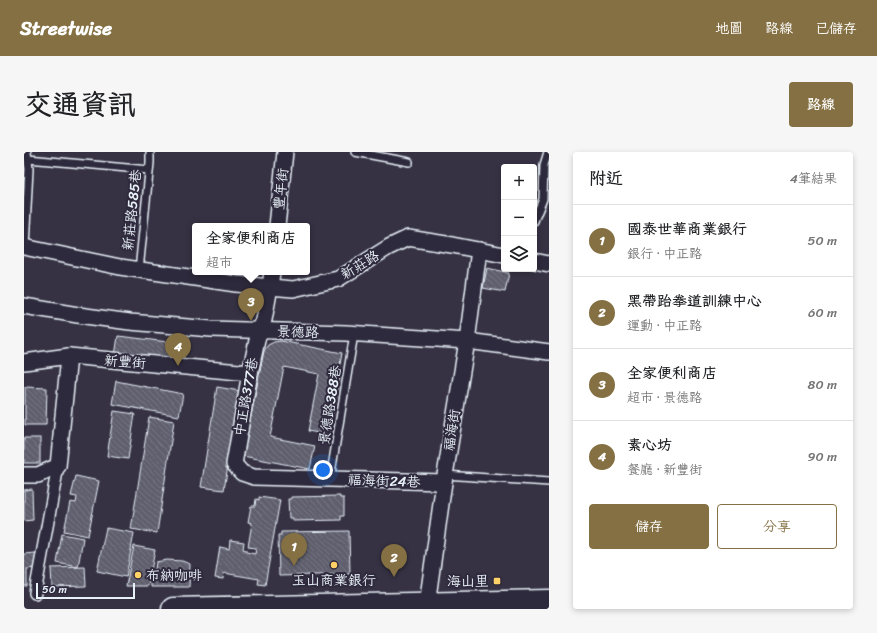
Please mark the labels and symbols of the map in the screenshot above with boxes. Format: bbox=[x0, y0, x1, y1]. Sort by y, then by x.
street label: 新莊路585巷 bbox=[115, 167, 149, 252]
street label: 豐年街 bbox=[266, 167, 296, 211]
street label: 新莊路 bbox=[336, 243, 384, 287]
pin: 3 bbox=[238, 288, 264, 321]
street label: 景德路 bbox=[277, 319, 319, 345]
pin: 4 bbox=[165, 333, 191, 366]
street label: 新豐街 bbox=[103, 348, 147, 376]
street label: 中正路377巷 bbox=[227, 355, 265, 438]
street label: 景德路388巷 bbox=[311, 362, 349, 447]
street label: 福海街 bbox=[436, 407, 468, 453]
your location bbox=[313, 460, 333, 480]
street label: 福海街24巷 bbox=[347, 467, 422, 495]
pin: 1 bbox=[281, 533, 307, 566]
pin: 2 bbox=[381, 544, 407, 577]
marker: 玉山商業銀行 bbox=[329, 560, 339, 570]
place label: 布納咖啡 bbox=[146, 563, 202, 588]
place label: 玉山商業銀行 bbox=[292, 568, 376, 593]
place label: 海山里 bbox=[447, 569, 489, 594]
marker: 布納咖啡 bbox=[133, 570, 143, 580]
marker: 海山里 bbox=[492, 576, 502, 586]
scale bar bbox=[36, 581, 135, 600]

